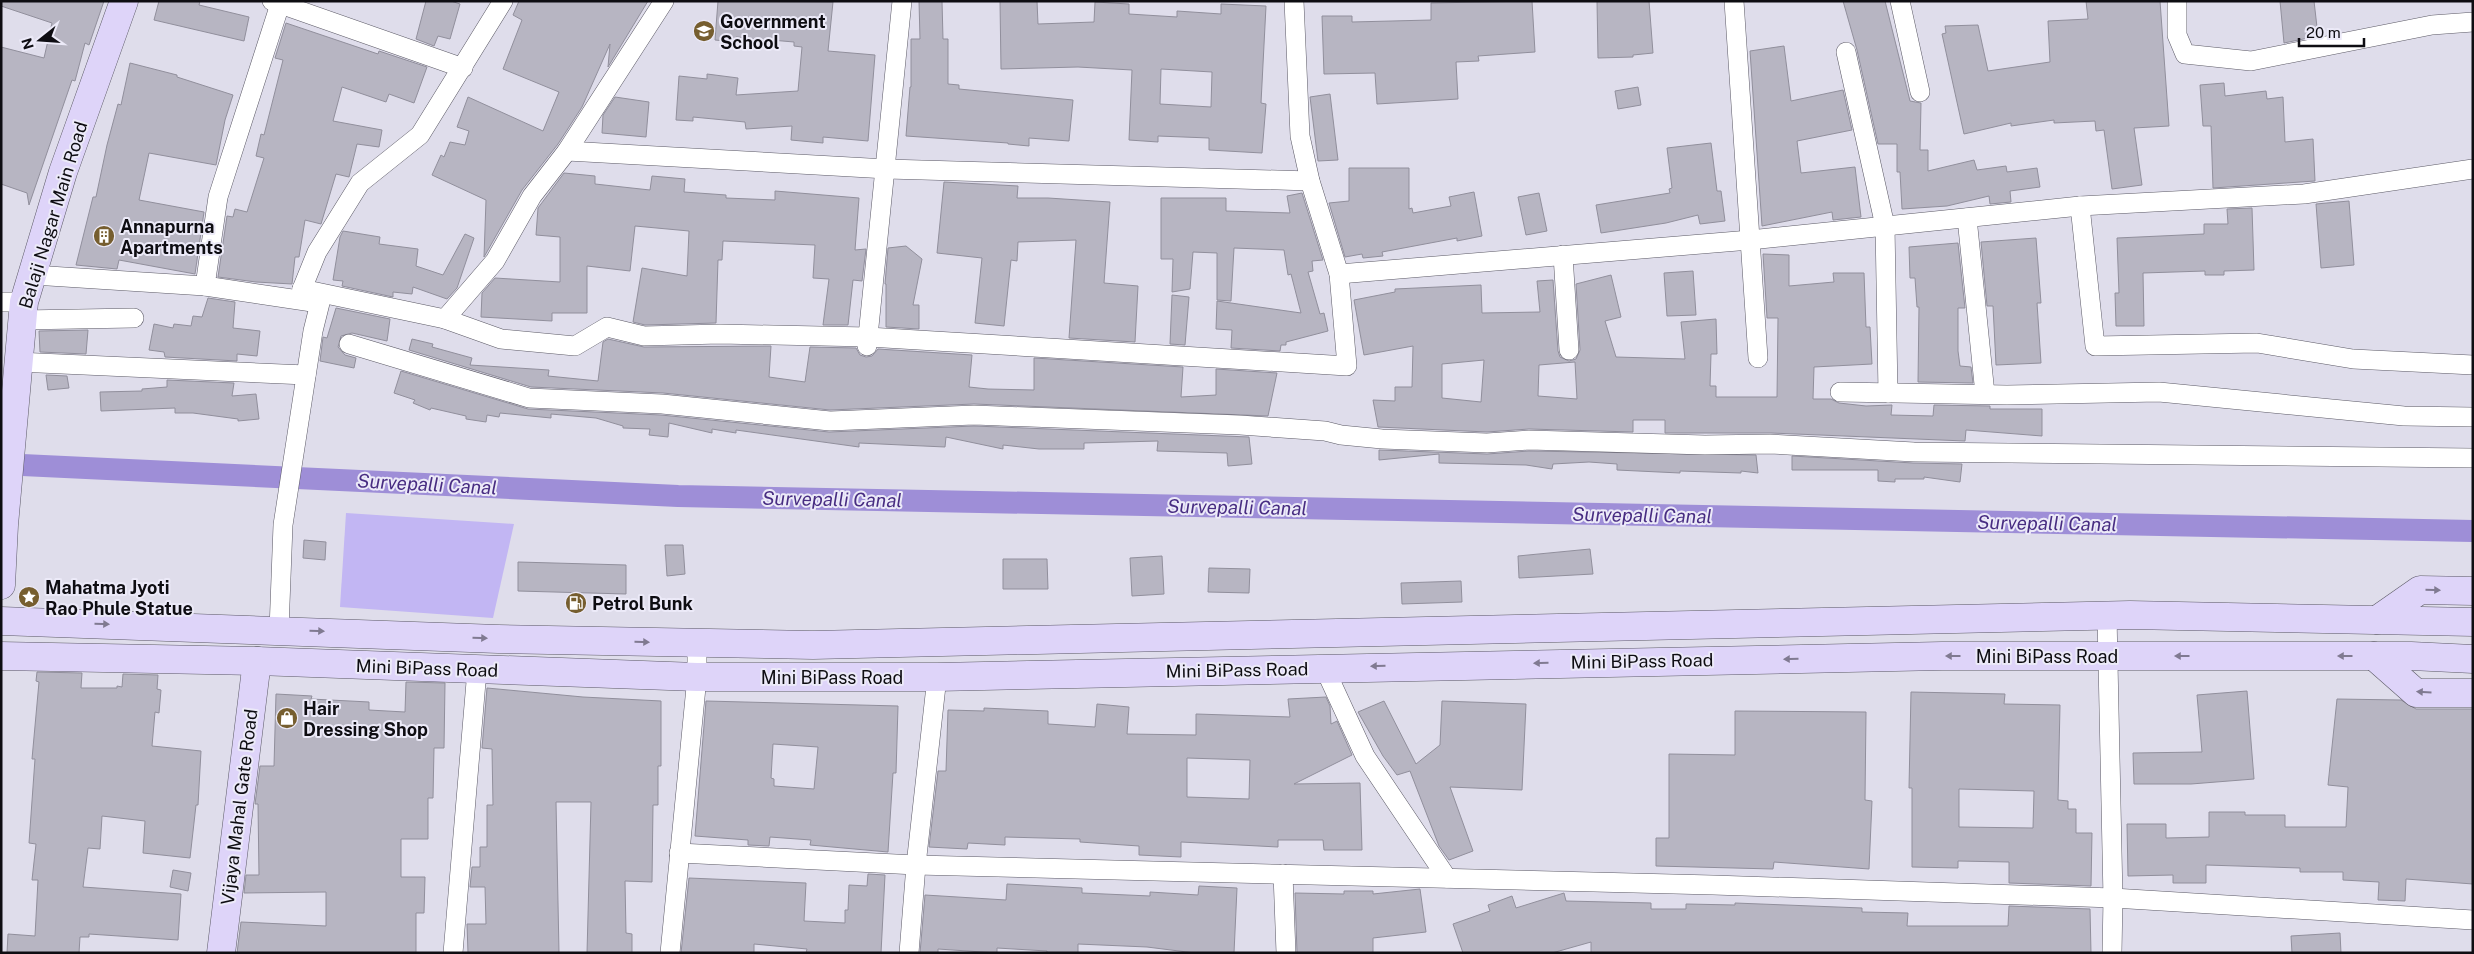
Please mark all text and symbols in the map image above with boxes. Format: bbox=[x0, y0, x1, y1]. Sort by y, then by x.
place label: Government School bbox=[720, 11, 826, 53]
north arrow bbox=[15, 15, 65, 65]
scale bar bbox=[2299, 15, 2364, 47]
school or university icon: Government School bbox=[692, 19, 716, 43]
text: 20 m bbox=[2306, 24, 2341, 41]
text: N bbox=[18, 36, 37, 51]
street label: Balaji Nagar Main Road bbox=[15, 119, 91, 311]
place label: Annapurna Apartments bbox=[120, 216, 223, 258]
building icon: Annapurna Apartments bbox=[92, 224, 116, 248]
water label: Survepalli Canal bbox=[357, 469, 497, 499]
water label: Survepalli Canal bbox=[762, 487, 902, 511]
water label: Survepalli Canal bbox=[1167, 495, 1307, 519]
water label: Survepalli Canal bbox=[1572, 503, 1712, 527]
water label: Survepalli Canal bbox=[1977, 511, 2117, 535]
place label: Mahatma Jyoti Rao Phule Statue bbox=[45, 577, 193, 619]
place icon: Mahatma Jyoti Rao Phule Statue bbox=[17, 585, 41, 609]
one-way arrow bbox=[2426, 586, 2442, 594]
fuel station icon: Petrol Bunk bbox=[564, 591, 588, 615]
place label: Petrol Bunk bbox=[592, 593, 694, 614]
one-way arrow bbox=[95, 620, 111, 628]
one-way arrow bbox=[310, 628, 326, 636]
one-way arrow bbox=[472, 635, 488, 643]
one-way arrow bbox=[634, 638, 650, 646]
street label: Mini BiPass Road bbox=[1976, 646, 2118, 667]
street label: Mini BiPass Road bbox=[1571, 649, 1713, 673]
one-way arrow bbox=[1945, 652, 1961, 660]
one-way arrow bbox=[2174, 652, 2190, 660]
one-way arrow bbox=[2337, 652, 2353, 660]
street label: Mini BiPass Road bbox=[355, 655, 499, 681]
one-way arrow bbox=[1783, 655, 1799, 663]
street label: Mini BiPass Road bbox=[1166, 658, 1308, 682]
one-way arrow bbox=[1533, 660, 1549, 668]
one-way arrow bbox=[1370, 663, 1386, 671]
street label: Mini BiPass Road bbox=[761, 667, 903, 688]
one-way arrow bbox=[2416, 688, 2432, 696]
place label: Hair Dressing Shop bbox=[303, 698, 428, 740]
shop icon: Hair Dressing Shop bbox=[275, 706, 299, 730]
street label: Vijaya Mahal Gate Road bbox=[217, 708, 261, 906]

